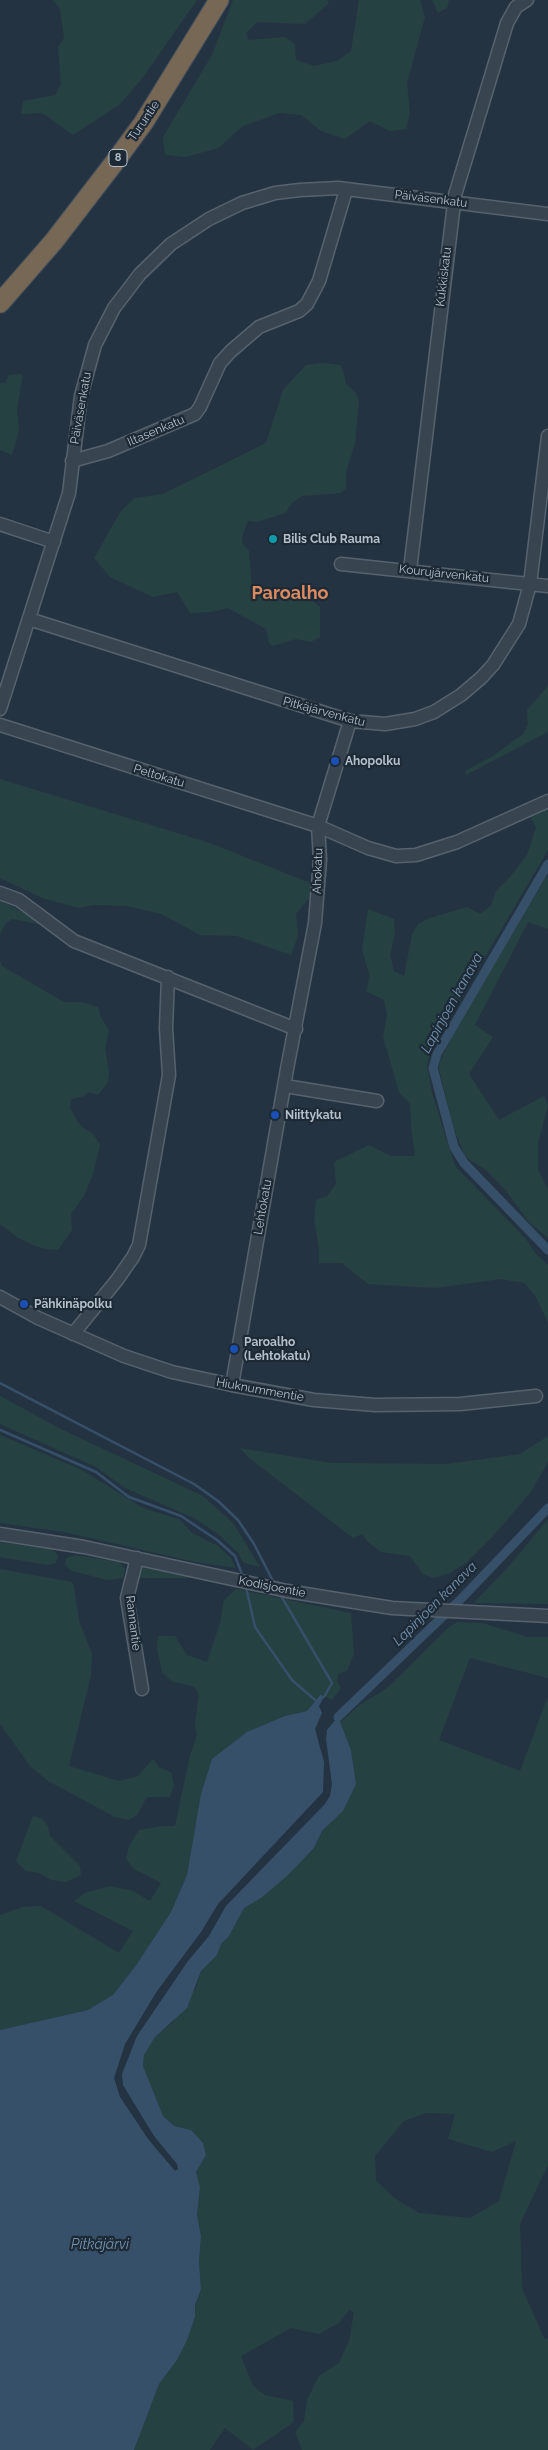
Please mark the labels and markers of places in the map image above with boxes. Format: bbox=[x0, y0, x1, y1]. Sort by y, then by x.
place label: Bilis Club Rauma bbox=[283, 532, 380, 546]
marker: Bilis Club Rauma bbox=[267, 533, 279, 545]
place label: Ahopolku bbox=[345, 754, 400, 768]
marker: Ahopolku bbox=[329, 755, 341, 767]
place label: Niittykatu bbox=[285, 1108, 342, 1122]
marker: Niittykatu bbox=[269, 1109, 281, 1121]
place label: Pähkinäpolku bbox=[34, 1297, 112, 1311]
marker: Pähkinäpolku bbox=[18, 1298, 30, 1310]
place label: Paroalho (Lehtokatu) bbox=[244, 1335, 310, 1363]
marker: Paroalho (Lehtokatu) bbox=[228, 1343, 240, 1355]

